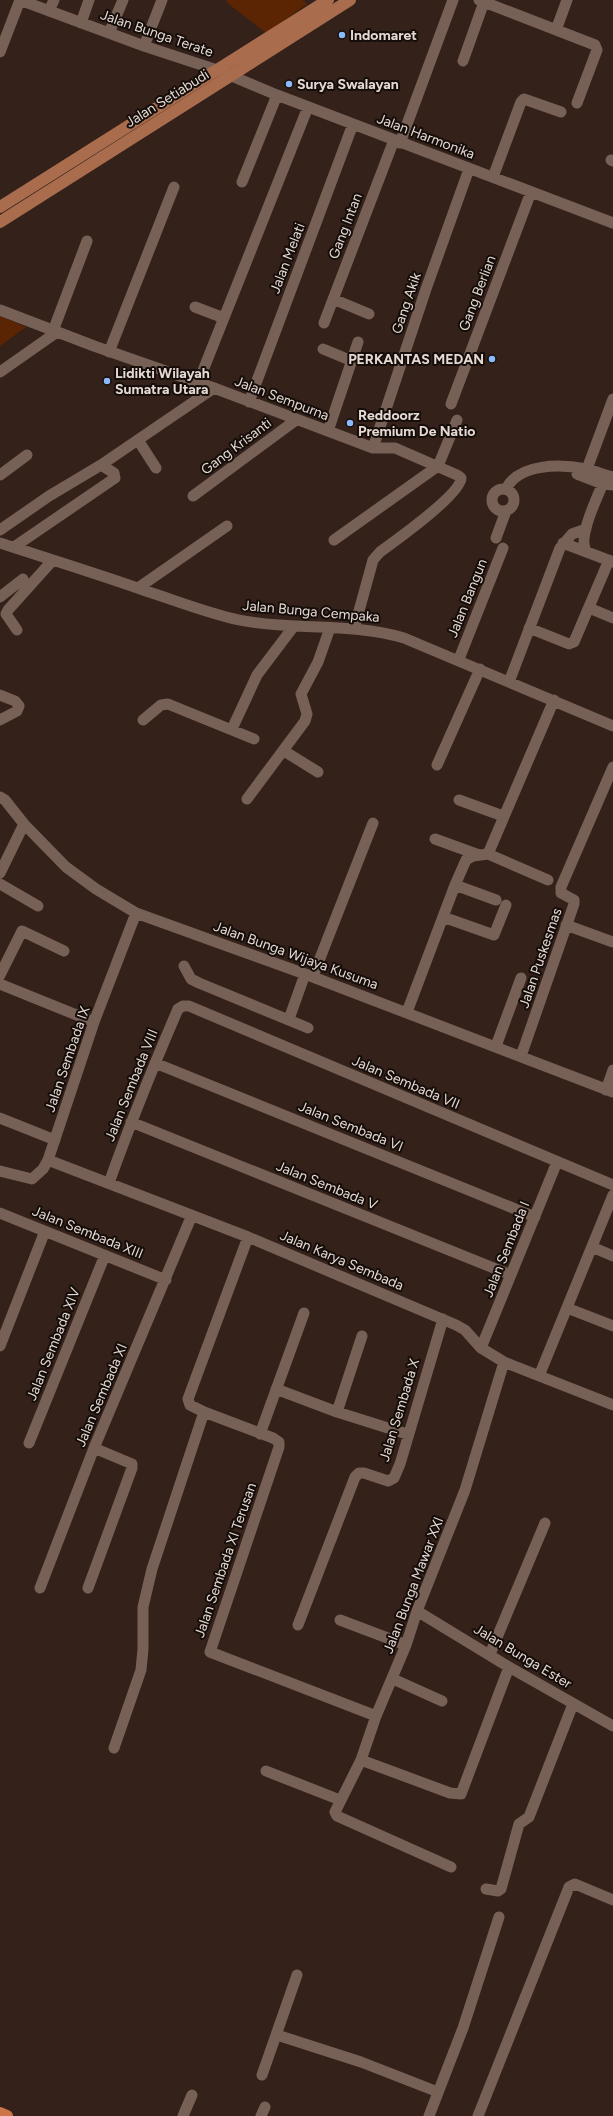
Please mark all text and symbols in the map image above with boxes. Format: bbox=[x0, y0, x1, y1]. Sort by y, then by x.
street label: Jalan Bunga Terate bbox=[98, 6, 216, 61]
place label: Indomaret bbox=[350, 27, 417, 44]
marker: Indomaret bbox=[337, 30, 347, 40]
street label: Jalan Setiabudi bbox=[122, 66, 212, 131]
place label: Surya Swalayan bbox=[297, 76, 399, 93]
marker: Surya Swalayan bbox=[284, 79, 294, 89]
street label: Jalan Harmonika bbox=[375, 110, 477, 163]
street label: Gang Intan bbox=[325, 191, 366, 261]
street label: Jalan Melati bbox=[266, 221, 309, 296]
street label: Gang Berlian bbox=[455, 253, 500, 333]
street label: Gang Akik bbox=[388, 270, 425, 336]
place label: PERKANTAS MEDAN bbox=[348, 351, 484, 368]
marker: PERKANTAS MEDAN bbox=[487, 354, 497, 364]
place label: Lidikti Wilayah Sumatra Utara bbox=[115, 365, 210, 398]
street label: Jalan Sempurna bbox=[232, 373, 331, 424]
marker: Lidikti Wilayah Sumatra Utara bbox=[102, 376, 112, 386]
place label: Reddoorz Premium De Natio bbox=[358, 407, 475, 440]
street label: Gang Krisanti bbox=[198, 414, 275, 478]
marker: Reddoorz Premium De Natio bbox=[345, 418, 355, 428]
street label: Jalan Bangun bbox=[444, 556, 491, 640]
street label: Jalan Bunga Cempaka bbox=[242, 597, 380, 626]
street label: Jalan Puskesmas bbox=[515, 906, 566, 1010]
street label: Jalan Bunga Wijaya Kusuma bbox=[211, 918, 380, 993]
street label: Jalan Sembada IX bbox=[41, 1004, 94, 1114]
street label: Jalan Sembada VIII bbox=[101, 1027, 162, 1144]
street label: Jalan Sembada VII bbox=[349, 1052, 462, 1113]
street label: Jalan Sembada VI bbox=[296, 1098, 406, 1155]
street label: Jalan Sembada V bbox=[274, 1157, 380, 1214]
street label: Jalan Sembada I bbox=[479, 1199, 533, 1300]
street label: Jalan Sembada XIII bbox=[30, 1202, 146, 1262]
street label: Jalan Karya Sembada bbox=[277, 1227, 406, 1294]
street label: Jalan Sembada XIV bbox=[23, 1285, 84, 1403]
street label: Jalan Sembada XI bbox=[72, 1341, 131, 1449]
street label: Jalan Sembada X bbox=[376, 1356, 423, 1464]
street label: Jalan Sembada XI Terusan bbox=[191, 1480, 260, 1640]
street label: Jalan Bunga Mawar XXI bbox=[380, 1515, 447, 1656]
street label: Jalan Bunga Ester bbox=[471, 1620, 575, 1693]

